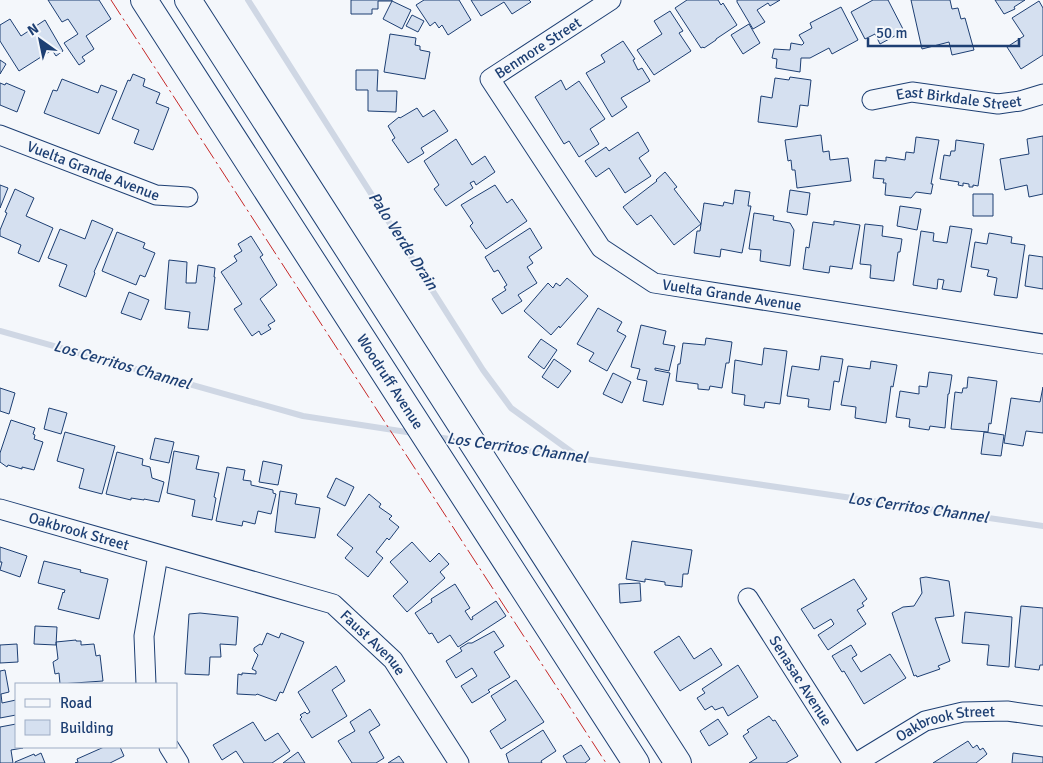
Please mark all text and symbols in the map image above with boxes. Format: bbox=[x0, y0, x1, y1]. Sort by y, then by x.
street label: Benmore Street bbox=[491, 13, 585, 83]
north arrow bbox=[15, 15, 65, 65]
scale bar bbox=[868, 15, 1019, 47]
text: N bbox=[24, 20, 42, 39]
text: 50 m bbox=[876, 24, 907, 42]
street label: East Birkdale Street bbox=[894, 83, 1023, 113]
street label: Vuelta Grande Avenue bbox=[24, 137, 162, 205]
water label: Palo Verde Drain bbox=[364, 188, 443, 295]
street label: Vuelta Grande Avenue bbox=[661, 275, 803, 315]
street label: Woodruff Avenue bbox=[353, 331, 427, 432]
water label: Los Cerritos Channel bbox=[51, 336, 194, 394]
water label: Los Cerritos Channel bbox=[446, 428, 590, 468]
water label: Los Cerritos Channel bbox=[847, 488, 991, 528]
street label: Oakbrook Street bbox=[27, 509, 131, 554]
street label: Faust Avenue bbox=[336, 606, 409, 679]
street label: Senasac Avenue bbox=[765, 632, 836, 729]
legend bbox=[15, 683, 178, 748]
text: Road bbox=[60, 694, 92, 712]
street label: Oakbrook Street bbox=[892, 702, 995, 746]
text: Building bbox=[60, 719, 114, 737]

